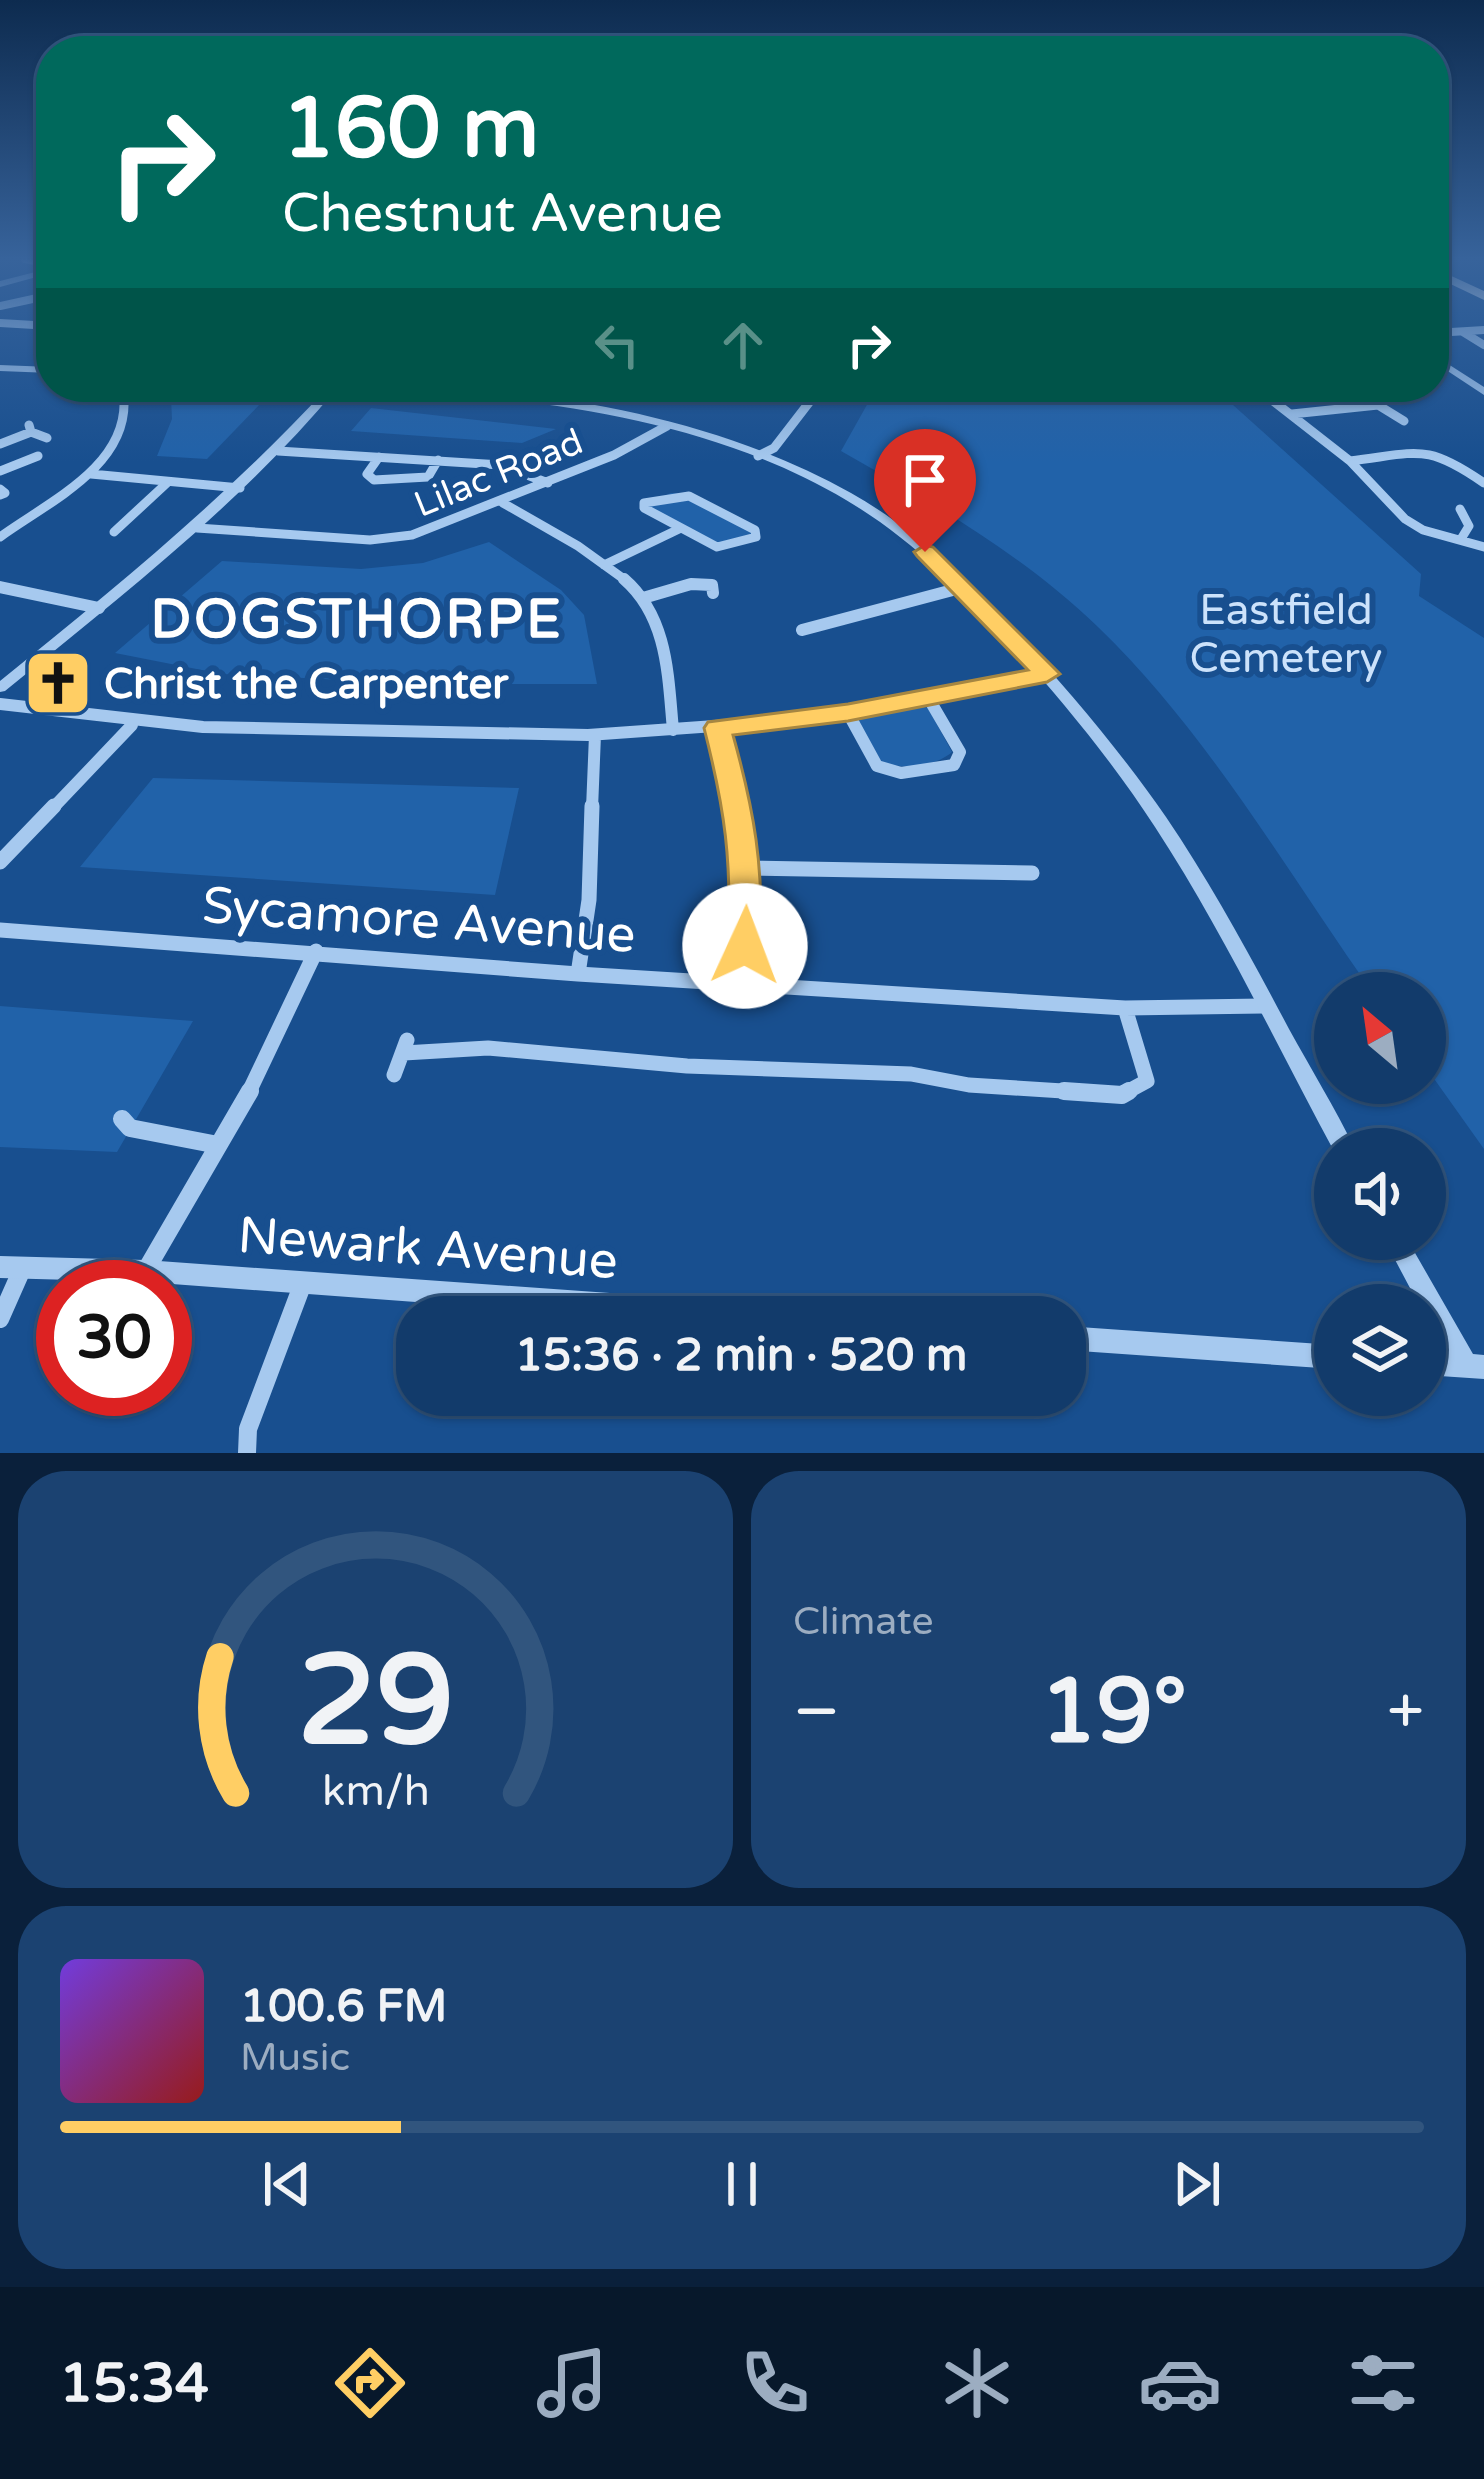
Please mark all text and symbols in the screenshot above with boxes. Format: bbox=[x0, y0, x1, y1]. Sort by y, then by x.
text: 160 m bbox=[282, 79, 539, 180]
icon: right bbox=[84, 84, 240, 240]
text: Chestnut Avenue bbox=[282, 181, 723, 246]
icon: left bbox=[584, 312, 650, 378]
icon: ahead bbox=[710, 312, 776, 378]
icon: right bbox=[836, 312, 902, 378]
street label: Lilac Road bbox=[408, 420, 589, 527]
pin bbox=[874, 429, 976, 552]
icon: arrive bbox=[892, 447, 958, 513]
park label: Eastfield Cemetery bbox=[1190, 585, 1382, 684]
district label: DOGSTHORPE bbox=[150, 587, 564, 652]
church icon: Christ the Carpenter bbox=[23, 648, 93, 718]
place label: Christ the Carpenter bbox=[104, 659, 509, 710]
street label: Sycamore Avenue bbox=[200, 875, 637, 967]
position arrow bbox=[682, 883, 808, 1009]
north arrow bbox=[1314, 972, 1446, 1104]
map controls bbox=[1314, 972, 1446, 1416]
button: sound bbox=[1314, 1128, 1446, 1260]
street label: Newark Avenue bbox=[236, 1205, 620, 1293]
speed limit sign: 30 bbox=[36, 1260, 192, 1416]
button: layers bbox=[1314, 1284, 1446, 1416]
text: 15:36 · 2 min · 520 m bbox=[515, 1329, 967, 1383]
text: Climate bbox=[793, 1598, 933, 1645]
text: 29 bbox=[297, 1627, 454, 1778]
text: 19° bbox=[1040, 1658, 1187, 1767]
text: − bbox=[793, 1672, 840, 1752]
text: + bbox=[1387, 1672, 1424, 1752]
text: km/h bbox=[322, 1765, 429, 1816]
text: 100.6 FM bbox=[240, 1980, 447, 2034]
text: Music bbox=[240, 2034, 350, 2081]
icon: previous bbox=[254, 2151, 320, 2217]
icon: pause bbox=[709, 2151, 775, 2217]
icon: next bbox=[1164, 2151, 1230, 2217]
icon: directions bbox=[328, 2341, 412, 2425]
icon: music bbox=[530, 2341, 614, 2425]
icon: phone bbox=[733, 2341, 817, 2425]
icon: climate bbox=[935, 2341, 1019, 2425]
icon: car bbox=[1138, 2341, 1222, 2425]
icon: filters bbox=[1341, 2341, 1425, 2425]
text: 15:34 bbox=[59, 2351, 209, 2416]

